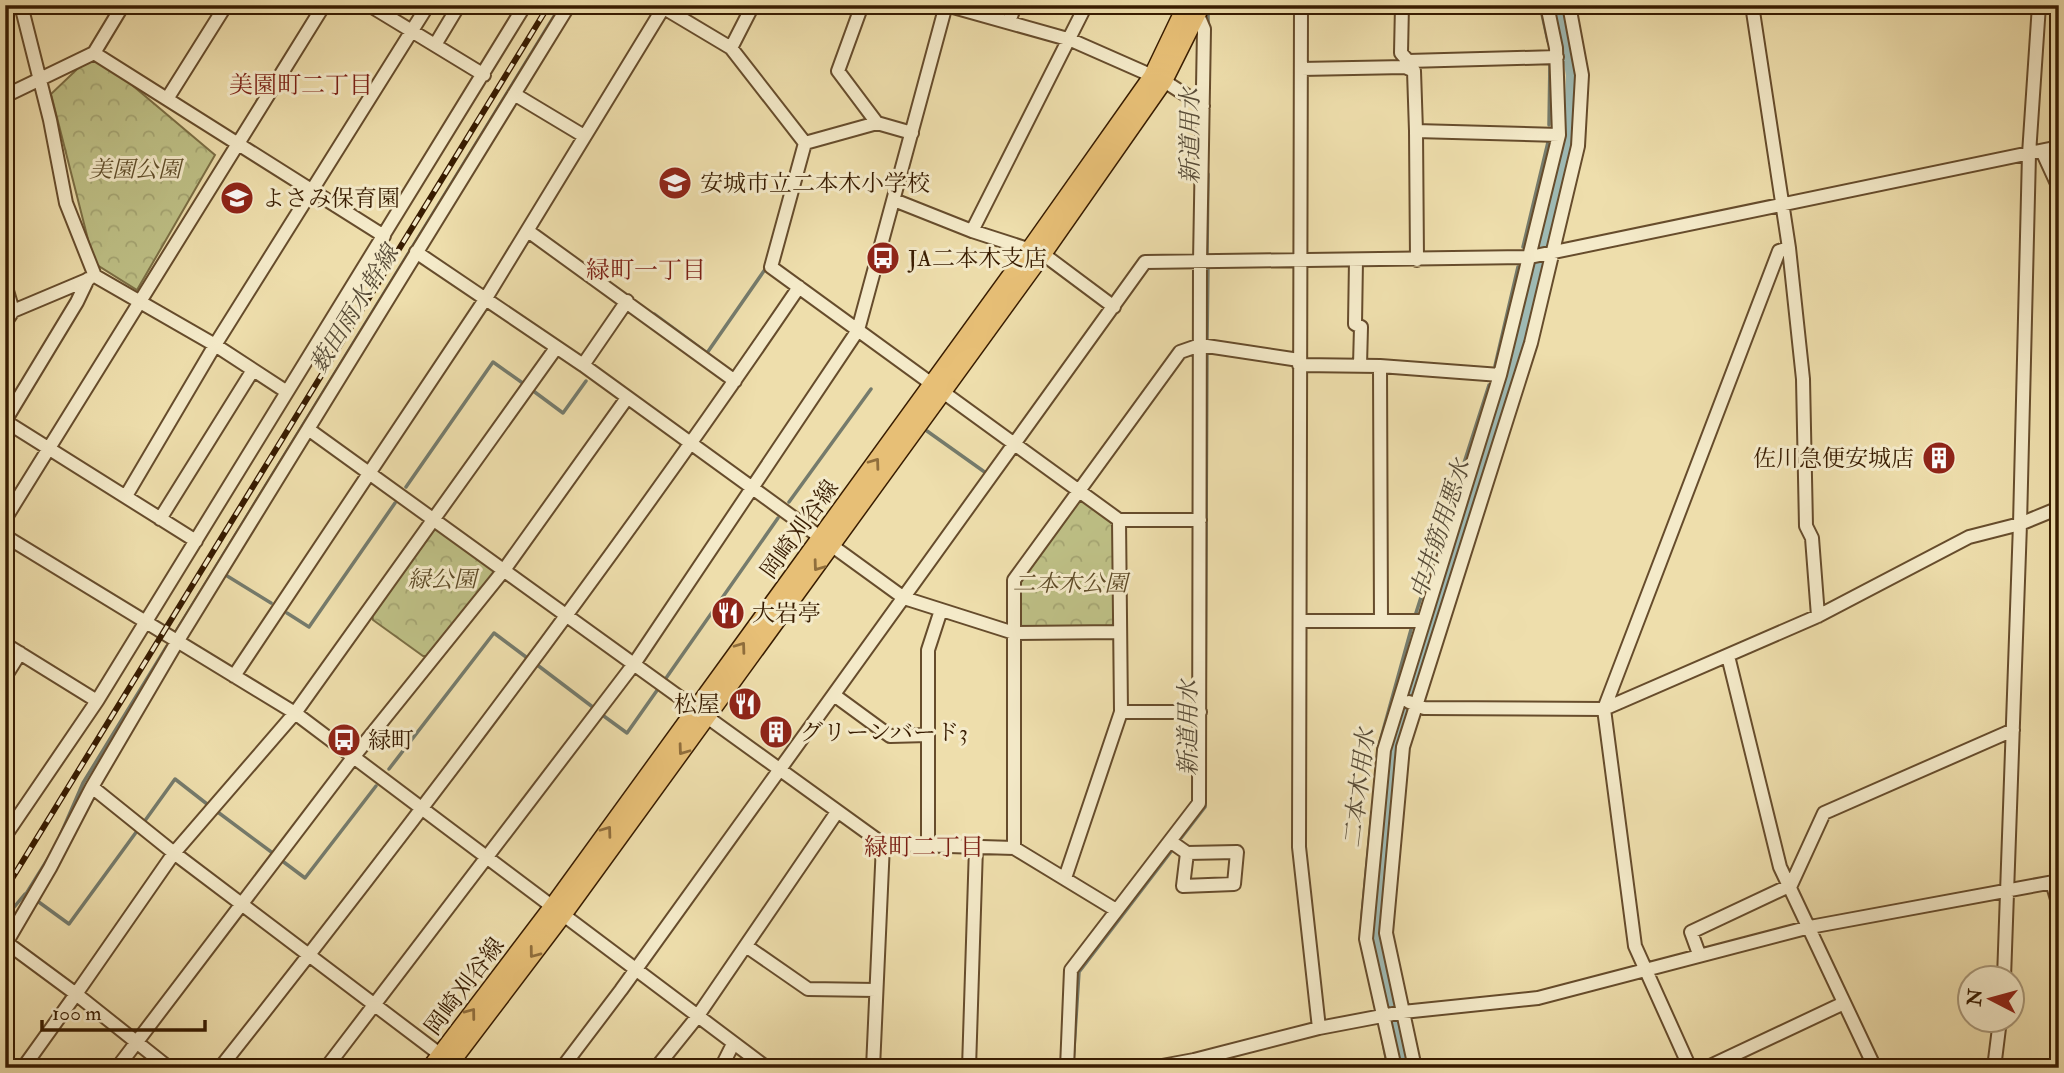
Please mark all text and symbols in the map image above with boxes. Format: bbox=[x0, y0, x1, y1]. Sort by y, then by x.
district label: 美園町二丁目 bbox=[229, 70, 373, 101]
water label: 新道用水 bbox=[1175, 86, 1206, 184]
park label: 美園公園 bbox=[89, 155, 185, 184]
school or university icon: 安城市立二本木小学校 bbox=[656, 164, 694, 202]
place label: 安城市立二本木小学校 bbox=[700, 169, 930, 198]
school or university icon: よさみ保育園 bbox=[218, 179, 256, 217]
place label: よさみ保育園 bbox=[262, 184, 400, 213]
water label: 薮田雨水幹線 bbox=[303, 237, 407, 379]
bus stop icon: JA二本木支店 bbox=[864, 239, 902, 277]
place label: JA二本木支店 bbox=[907, 244, 1047, 273]
district label: 緑町一丁目 bbox=[586, 255, 706, 286]
building icon: 佐川急便安城店 bbox=[1920, 439, 1958, 477]
place label: 佐川急便安城店 bbox=[1753, 444, 1914, 473]
water label: 中井筋用悪水 bbox=[1403, 454, 1478, 602]
one-way arrow bbox=[867, 458, 879, 471]
street label: 岡崎刈谷線 bbox=[754, 474, 845, 584]
one-way arrow bbox=[813, 558, 826, 571]
park label: 緑公園 bbox=[408, 565, 481, 594]
park label: 二本木公園 bbox=[1013, 569, 1132, 598]
restaurant icon: 大岩亭 bbox=[709, 594, 747, 632]
place label: 大岩亭 bbox=[752, 599, 821, 628]
one-way arrow bbox=[733, 642, 746, 655]
water label: 新道用水 bbox=[1173, 678, 1204, 776]
restaurant icon: 松屋 bbox=[726, 685, 764, 723]
place label: 松屋 bbox=[674, 690, 720, 719]
building icon: グリーンバード3 bbox=[757, 713, 795, 751]
place label: グリーンバード3 bbox=[800, 718, 968, 747]
bus stop icon: 緑町 bbox=[325, 721, 363, 759]
water label: 二本木用水 bbox=[1337, 725, 1382, 850]
place label: 緑町 bbox=[368, 726, 414, 755]
one-way arrow bbox=[679, 742, 692, 755]
one-way arrow bbox=[599, 826, 612, 839]
district label: 緑町二丁目 bbox=[864, 832, 984, 863]
street label: 岡崎刈谷線 bbox=[418, 932, 511, 1041]
one-way arrow bbox=[530, 945, 543, 958]
north arrow bbox=[1955, 964, 2025, 1034]
text: N bbox=[1962, 987, 1988, 1008]
scale bar bbox=[42, 989, 205, 1033]
text: 100 m bbox=[52, 1000, 102, 1027]
one-way arrow bbox=[463, 1008, 476, 1021]

